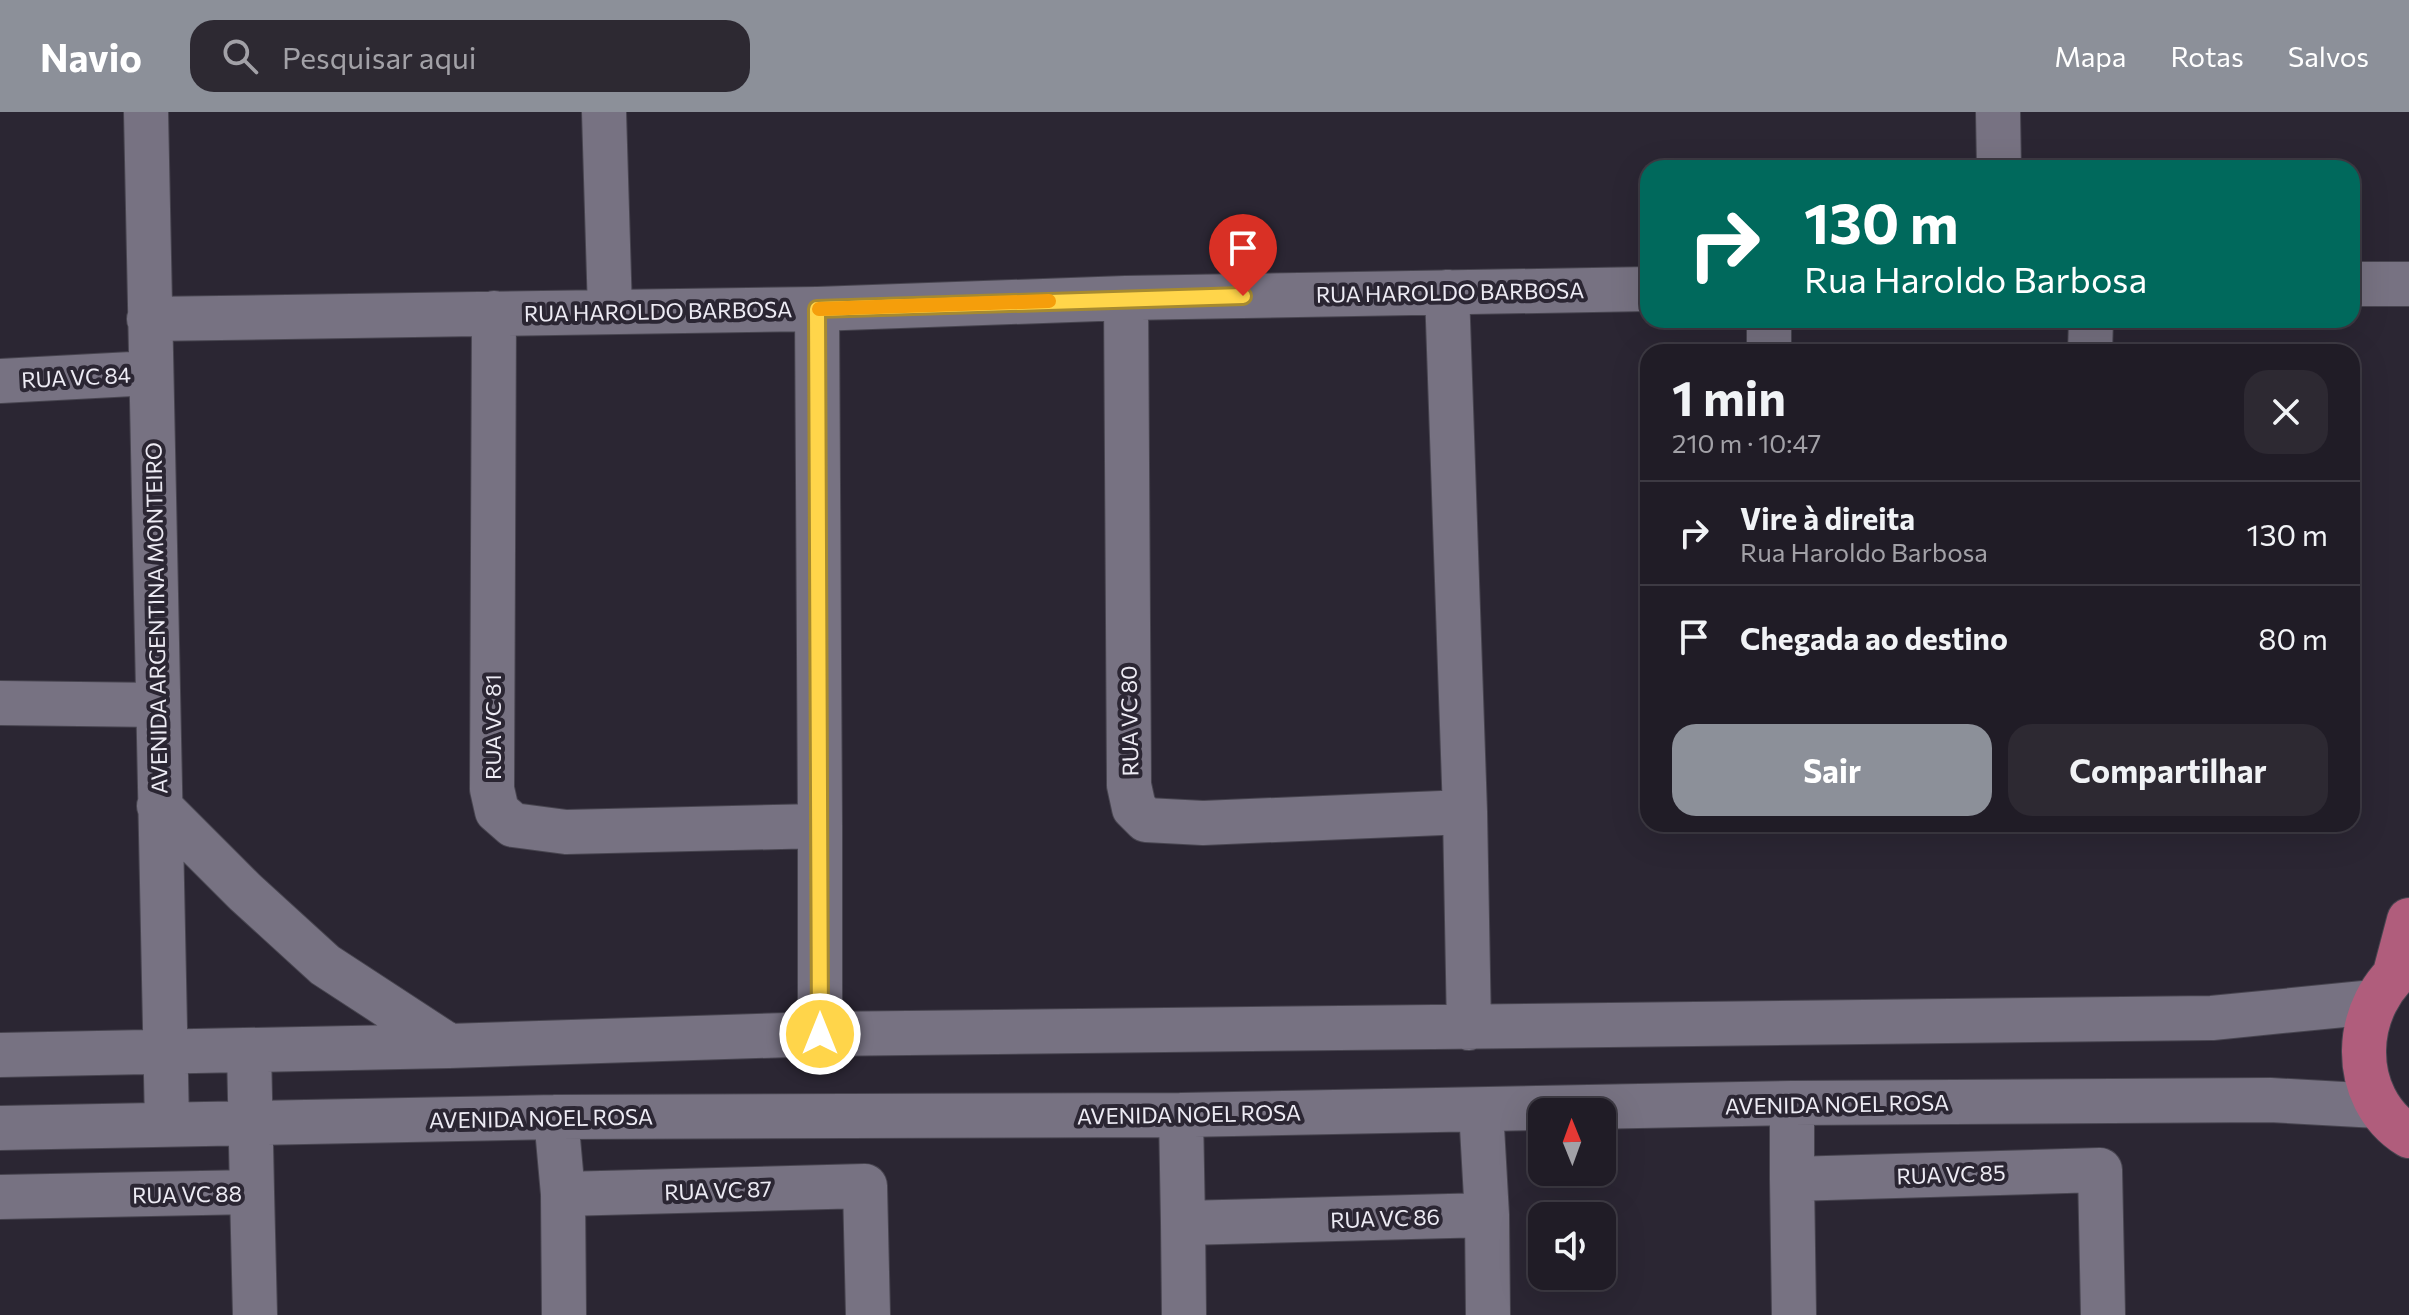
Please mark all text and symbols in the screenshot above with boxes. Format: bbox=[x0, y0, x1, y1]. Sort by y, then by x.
search box bbox=[190, 20, 750, 92]
text: Navio bbox=[40, 33, 142, 80]
icon: search bbox=[218, 34, 262, 78]
text: Pesquisar aqui bbox=[282, 38, 477, 75]
text: Mapa bbox=[2054, 39, 2127, 73]
text: Rotas bbox=[2171, 39, 2244, 73]
text: Salvos bbox=[2288, 39, 2369, 73]
text: 130 m bbox=[1804, 187, 1959, 256]
icon: right bbox=[1672, 192, 1776, 296]
pin bbox=[1209, 214, 1277, 296]
icon: arrive bbox=[1221, 226, 1265, 270]
text: Rua Haroldo Barbosa bbox=[1804, 256, 2147, 300]
street label: RUA HAROLDO BARBOSA bbox=[1316, 276, 1584, 308]
street label: RUA HAROLDO BARBOSA bbox=[524, 295, 792, 327]
street label: RUA VC 84 bbox=[21, 361, 131, 393]
text: 1 min bbox=[1672, 367, 1786, 426]
button: close bbox=[2244, 370, 2328, 454]
text: 210 m · 10:47 bbox=[1672, 427, 1821, 458]
street label: AVENIDA ARGENTINA MONTEIRO bbox=[139, 442, 173, 794]
text: Vire à direita bbox=[1740, 499, 1915, 536]
icon: right bbox=[1672, 511, 1716, 555]
text: 130 m bbox=[2247, 515, 2328, 552]
text: Rua Haroldo Barbosa bbox=[1740, 536, 1988, 567]
icon: arrive bbox=[1672, 615, 1716, 659]
text: Chegada ao destino bbox=[1740, 619, 2008, 656]
text: 80 m bbox=[2258, 619, 2328, 656]
street label: RUA VC 80 bbox=[1115, 665, 1143, 777]
street label: RUA VC 81 bbox=[479, 674, 506, 780]
button: Sair bbox=[1672, 724, 1992, 816]
button: Compartilhar bbox=[2008, 724, 2328, 816]
position arrow bbox=[778, 992, 862, 1076]
street label: AVENIDA NOEL ROSA bbox=[1725, 1089, 1949, 1119]
north arrow bbox=[1528, 1098, 1616, 1186]
map controls bbox=[1528, 1098, 1616, 1290]
street label: AVENIDA NOEL ROSA bbox=[1077, 1099, 1301, 1129]
street label: AVENIDA NOEL ROSA bbox=[429, 1103, 653, 1133]
street label: RUA VC 85 bbox=[1896, 1159, 2006, 1189]
street label: RUA VC 87 bbox=[664, 1175, 772, 1205]
street label: RUA VC 88 bbox=[132, 1180, 242, 1208]
button: sound bbox=[1528, 1202, 1616, 1290]
street label: RUA VC 86 bbox=[1330, 1203, 1440, 1233]

